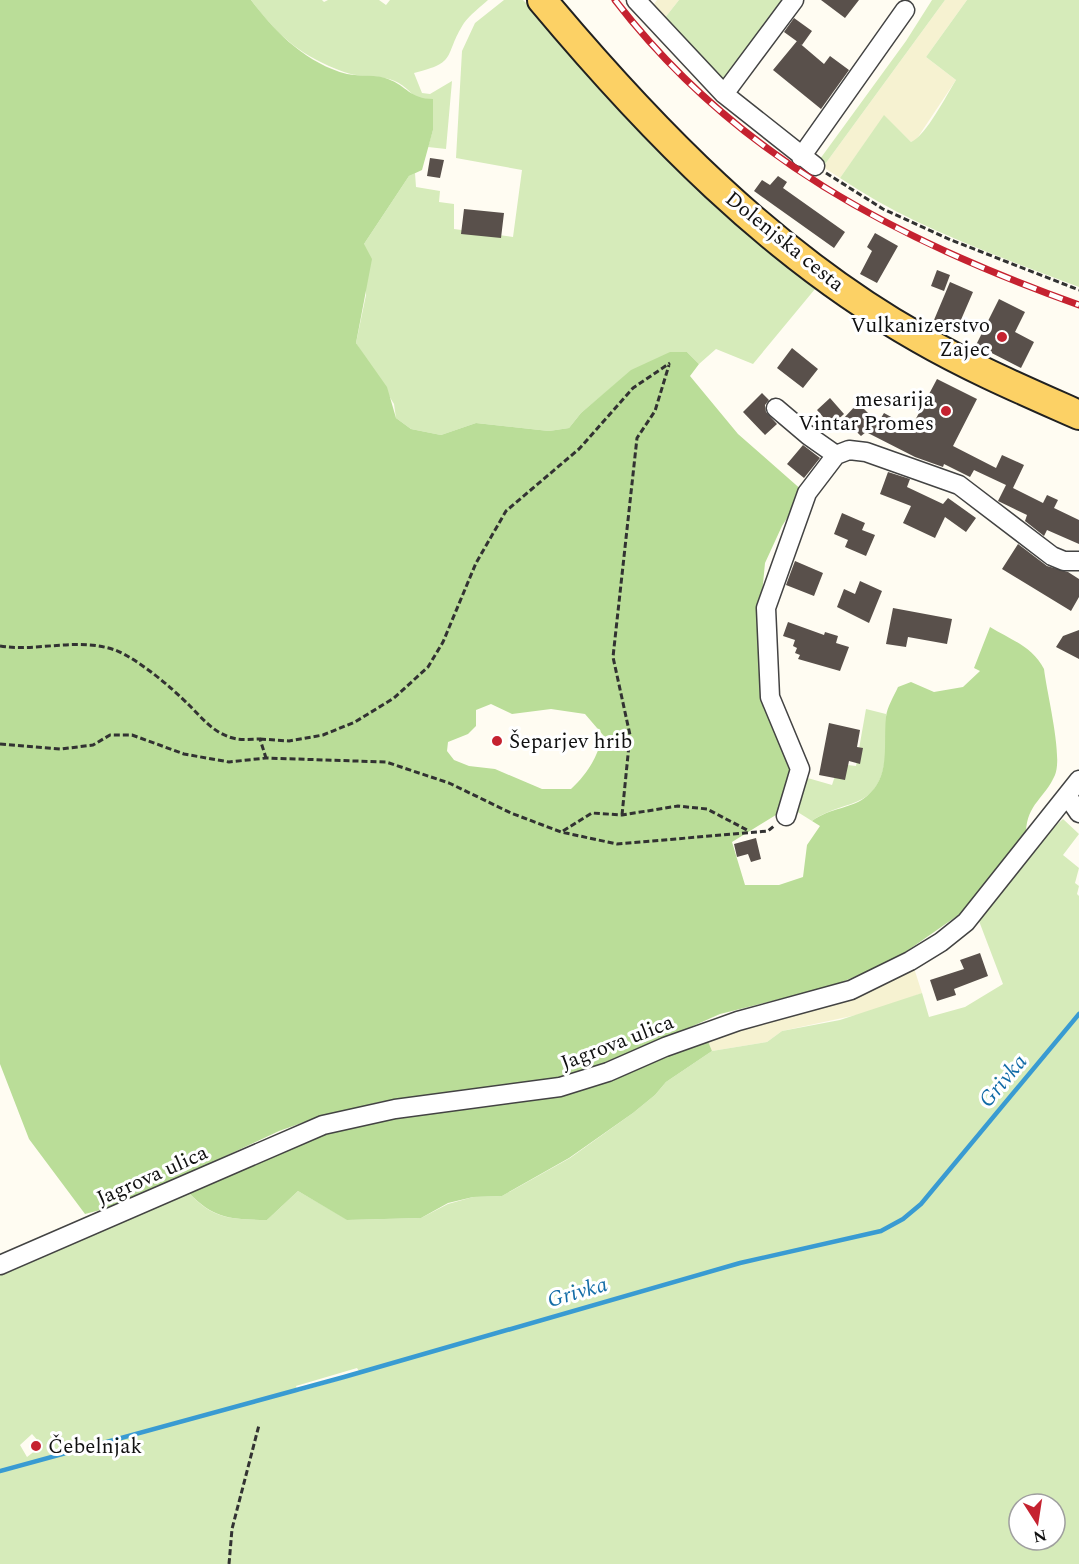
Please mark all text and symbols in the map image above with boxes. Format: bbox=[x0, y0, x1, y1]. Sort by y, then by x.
street label: Dolenjska cesta bbox=[718, 184, 852, 300]
place label: Vulkanizerstvo Zajec bbox=[850, 310, 990, 366]
marker: Vulkanizerstvo Zajec bbox=[995, 330, 1009, 344]
place label: mesarija Vintar Promes bbox=[798, 384, 935, 440]
marker: mesarija Vintar Promes bbox=[939, 404, 953, 418]
place label: Šeparjev hrib bbox=[509, 726, 632, 758]
marker: Šeparjev hrib bbox=[490, 734, 504, 748]
street label: Jagrova ulica bbox=[556, 1006, 679, 1079]
water label: Grivka bbox=[971, 1047, 1035, 1115]
street label: Jagrova ulica bbox=[91, 1137, 214, 1215]
water label: Grivka bbox=[543, 1268, 611, 1317]
place label: Čebelnjak bbox=[48, 1431, 142, 1463]
marker: Čebelnjak bbox=[29, 1439, 43, 1453]
north arrow bbox=[1007, 1492, 1067, 1552]
text: N bbox=[1031, 1523, 1049, 1549]

